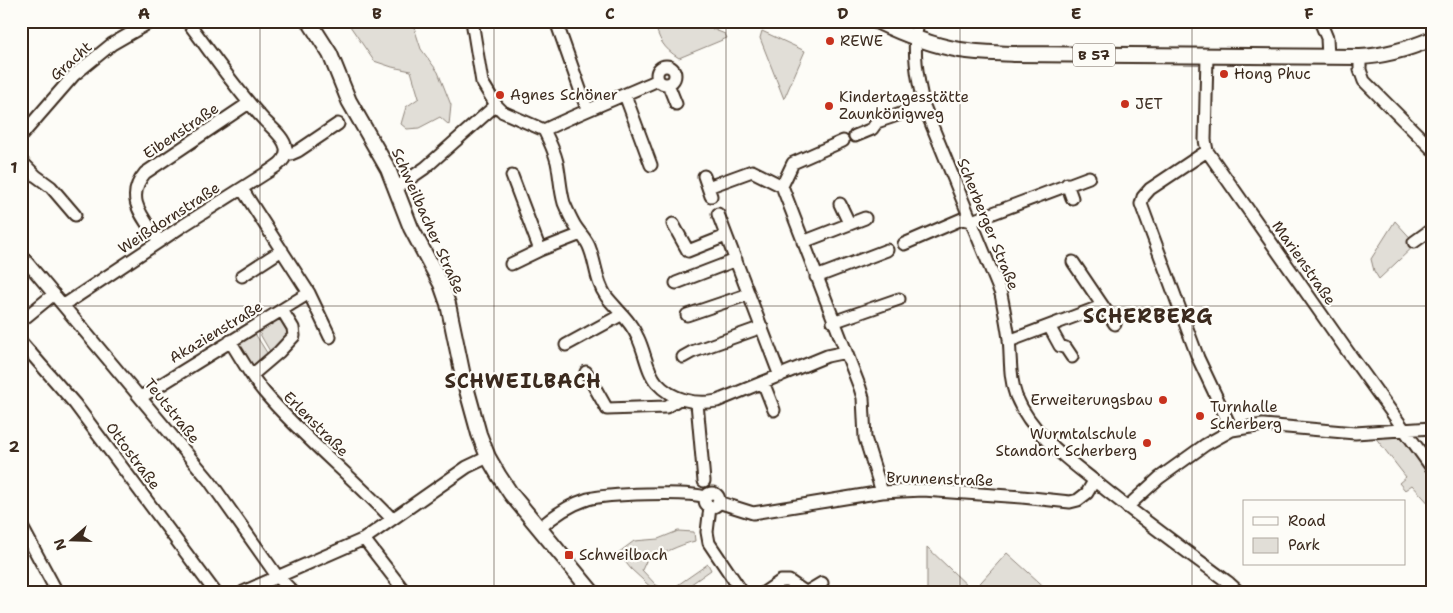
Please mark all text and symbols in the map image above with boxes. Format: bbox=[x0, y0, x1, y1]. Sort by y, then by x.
text: A bbox=[138, 3, 150, 24]
text: B bbox=[372, 3, 382, 24]
text: C bbox=[605, 3, 615, 24]
text: D bbox=[837, 3, 849, 24]
text: E bbox=[1071, 3, 1081, 24]
text: F bbox=[1304, 3, 1314, 24]
place label: REWE bbox=[840, 31, 883, 51]
marker: REWE bbox=[824, 35, 836, 47]
street label: Gracht bbox=[46, 37, 96, 85]
road number: B 57 bbox=[1073, 44, 1115, 66]
place label: Hong Phuc bbox=[1234, 64, 1311, 84]
marker: Hong Phuc bbox=[1218, 68, 1230, 80]
place label: Agnes Schöner bbox=[510, 85, 618, 105]
place label: Kindertagesstätte Zaunkönigweg bbox=[839, 87, 969, 124]
marker: Agnes Schöner bbox=[494, 89, 506, 101]
place label: JET bbox=[1135, 94, 1163, 114]
street label: Eibenstraße bbox=[139, 98, 223, 164]
marker: JET bbox=[1119, 98, 1131, 110]
marker: Kindertagesstätte Zaunkönigweg bbox=[823, 100, 835, 112]
street label: Schweilbacher Straße bbox=[387, 145, 469, 297]
street label: Scherberger Straße bbox=[952, 155, 1024, 293]
text: 1 bbox=[10, 157, 18, 178]
street label: Weißdornstraße bbox=[114, 178, 224, 258]
street label: Marienstraße bbox=[1267, 217, 1341, 309]
street label: Akazienstraße bbox=[166, 296, 266, 368]
district label: SCHERBERG bbox=[1083, 303, 1213, 329]
district label: SCHWEILBACH bbox=[444, 368, 602, 394]
street label: Teutstraße bbox=[140, 374, 204, 448]
street label: Erlenstraße bbox=[279, 387, 353, 461]
place label: Erweiterungsbau bbox=[1031, 390, 1153, 410]
marker: Erweiterungsbau bbox=[1157, 394, 1169, 406]
place label: Turnhalle Scherberg bbox=[1210, 397, 1282, 434]
marker: Turnhalle Scherberg bbox=[1194, 410, 1206, 422]
street label: Ottostraße bbox=[101, 418, 165, 494]
place label: Wurmtalschule Standort Scherberg bbox=[996, 424, 1137, 461]
text: 2 bbox=[8, 436, 20, 457]
marker: Wurmtalschule Standort Scherberg bbox=[1141, 437, 1153, 449]
street label: Brunnenstraße bbox=[886, 467, 994, 491]
legend bbox=[1243, 500, 1406, 566]
text: Road bbox=[1288, 511, 1326, 531]
north arrow bbox=[48, 516, 98, 566]
text: Park bbox=[1288, 535, 1320, 555]
text: N bbox=[49, 536, 70, 553]
place label: Schweilbach bbox=[579, 545, 668, 565]
marker: Schweilbach bbox=[563, 549, 575, 561]

